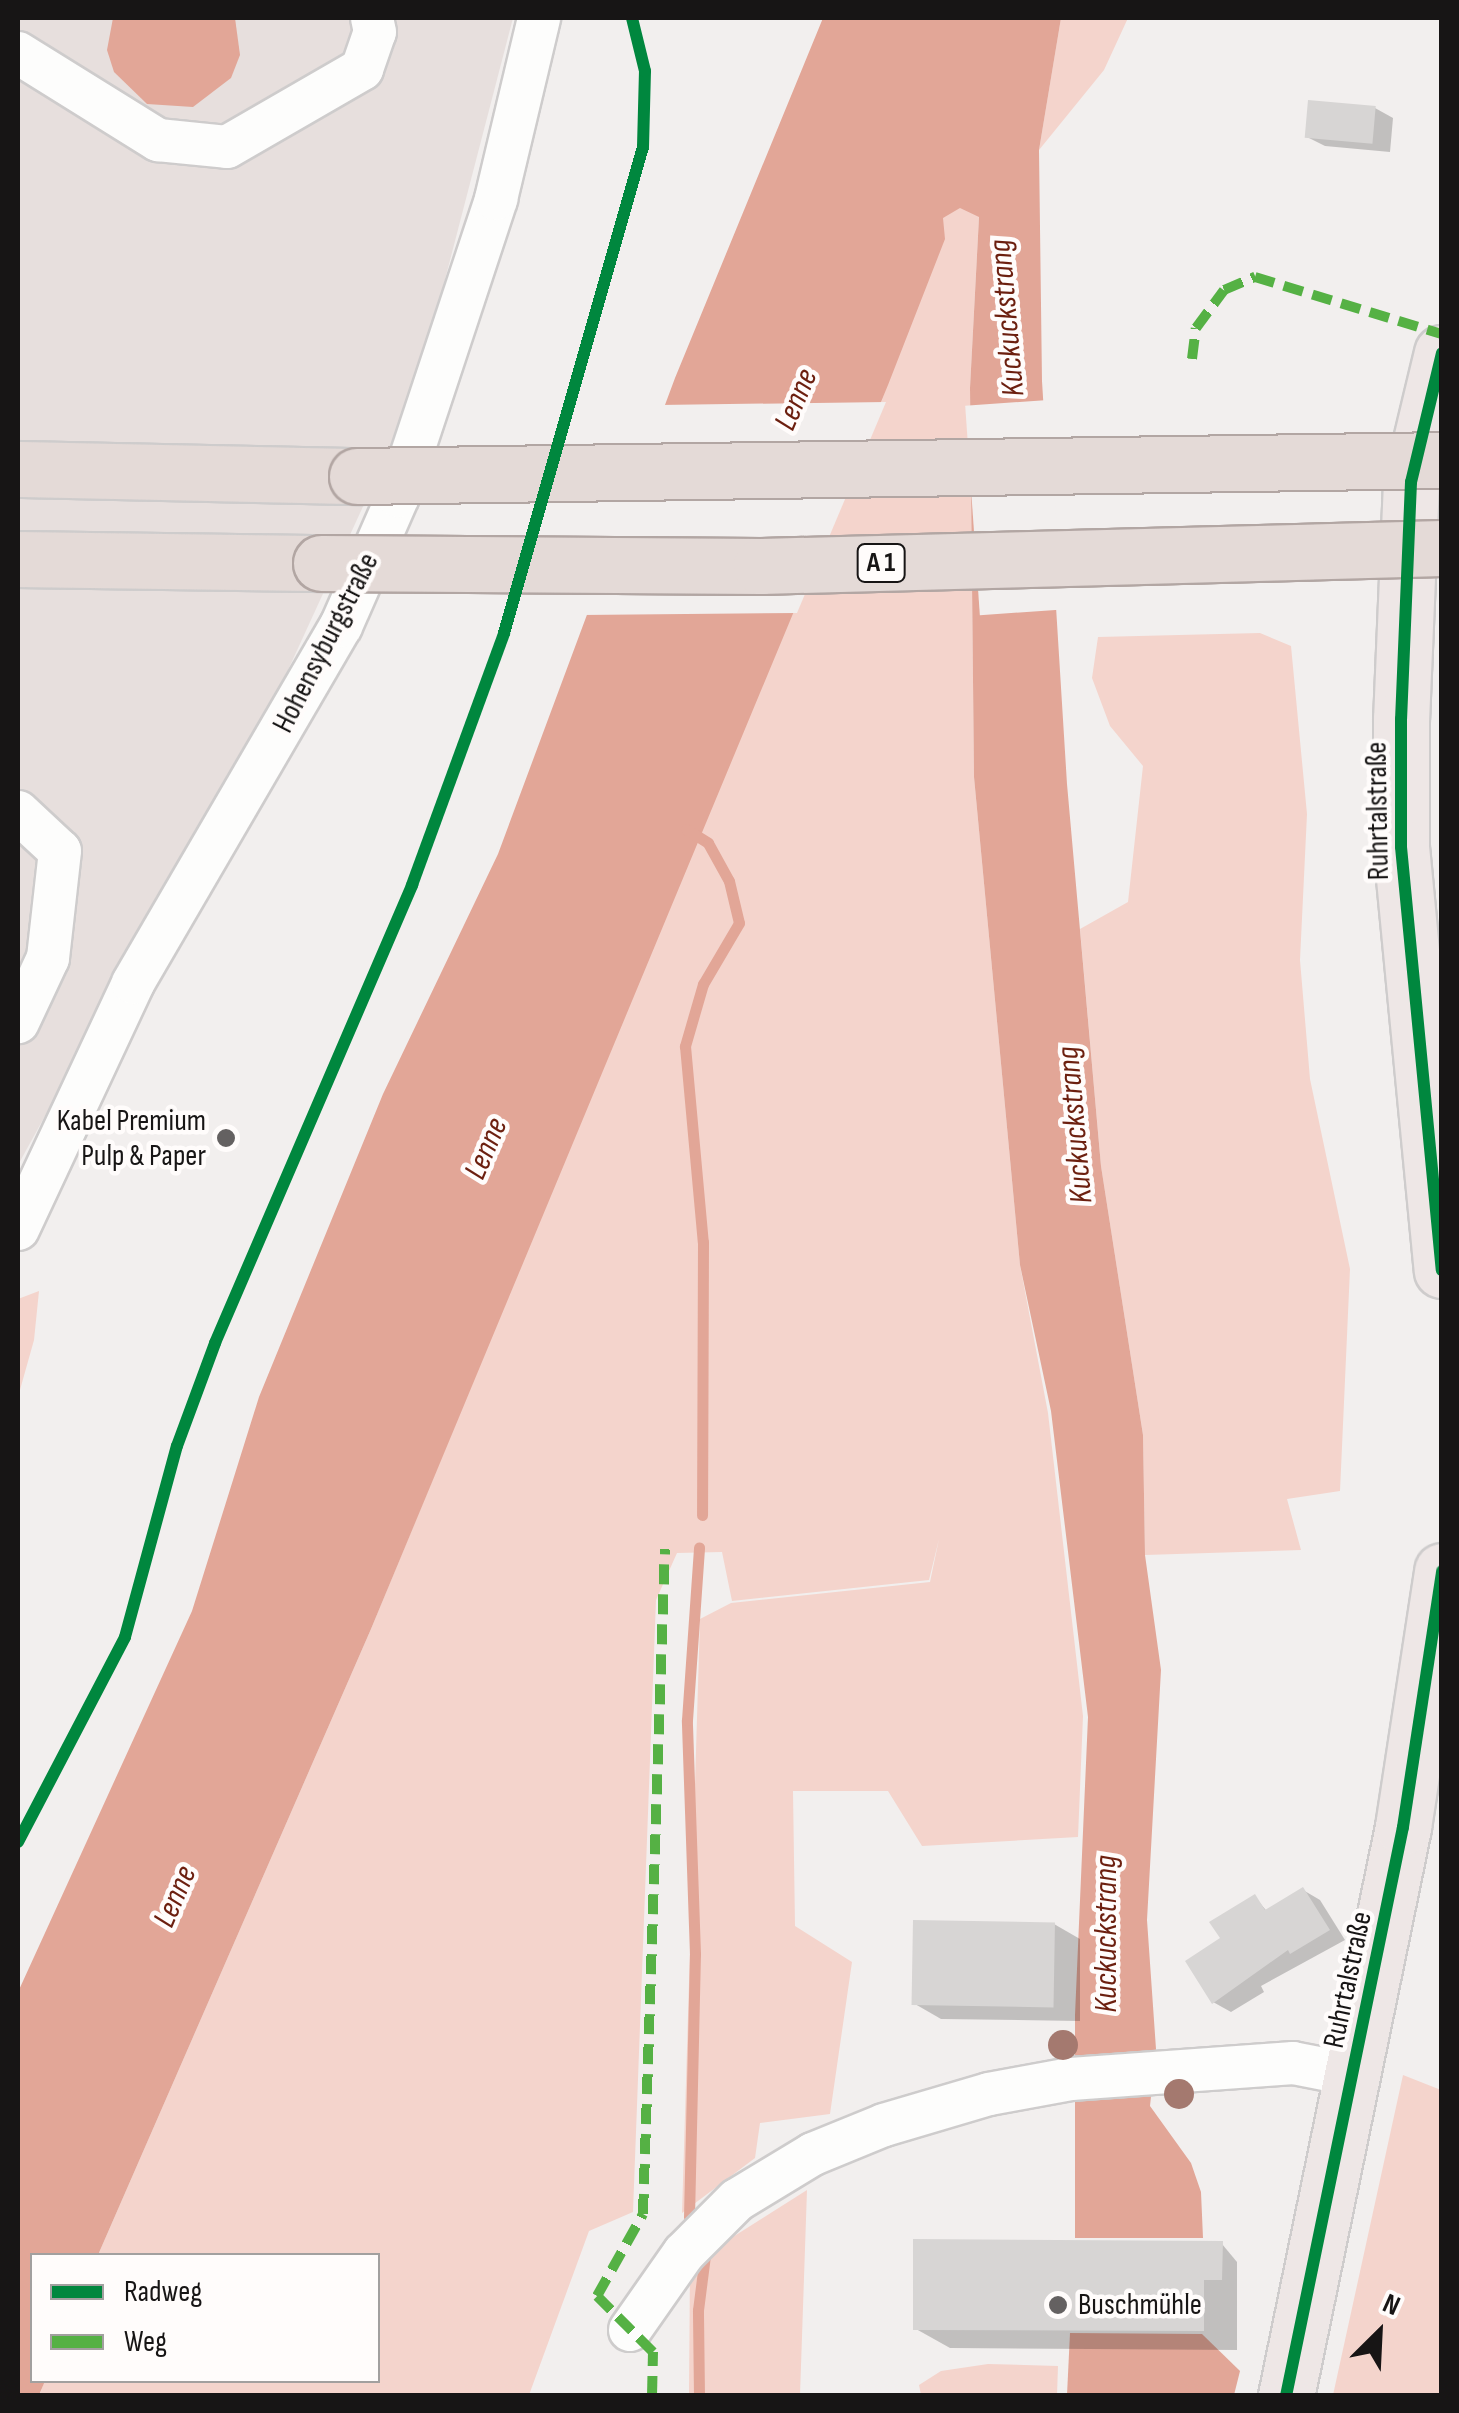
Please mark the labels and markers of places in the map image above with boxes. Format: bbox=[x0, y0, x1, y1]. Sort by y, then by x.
place label: Kabel Premium Pulp & Paper bbox=[57, 1103, 206, 1174]
marker: Kabel Premium Pulp & Paper bbox=[215, 1127, 237, 1149]
place label: Buschmühle bbox=[1078, 2287, 1202, 2323]
marker: Buschmühle bbox=[1047, 2294, 1069, 2316]

